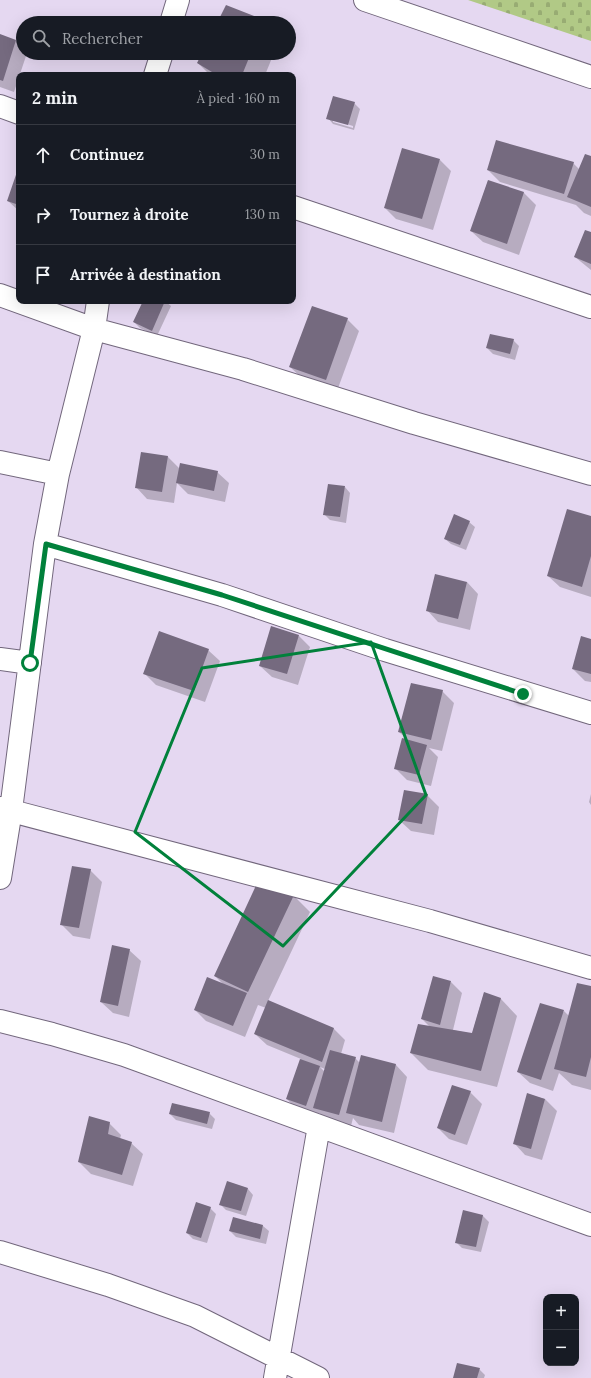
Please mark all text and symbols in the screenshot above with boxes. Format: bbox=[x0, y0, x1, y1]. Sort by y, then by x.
search box bbox=[16, 16, 296, 60]
icon: search bbox=[30, 27, 52, 49]
text: Rechercher bbox=[62, 29, 142, 48]
text: 2 min bbox=[32, 87, 78, 109]
text: À pied · 160 m bbox=[197, 90, 280, 107]
icon: ahead bbox=[32, 144, 54, 166]
text: Continuez bbox=[70, 145, 144, 164]
text: 30 m bbox=[250, 146, 280, 163]
icon: right bbox=[32, 204, 54, 226]
text: Tournez à droite bbox=[70, 205, 189, 224]
text: 130 m bbox=[245, 206, 280, 223]
icon: arrive bbox=[32, 264, 54, 286]
text: Arrivée à destination bbox=[70, 265, 221, 284]
route start bbox=[21, 654, 39, 672]
route end bbox=[514, 685, 532, 703]
map controls bbox=[543, 1294, 579, 1366]
button: + bbox=[543, 1294, 579, 1330]
button: − bbox=[543, 1330, 579, 1366]

